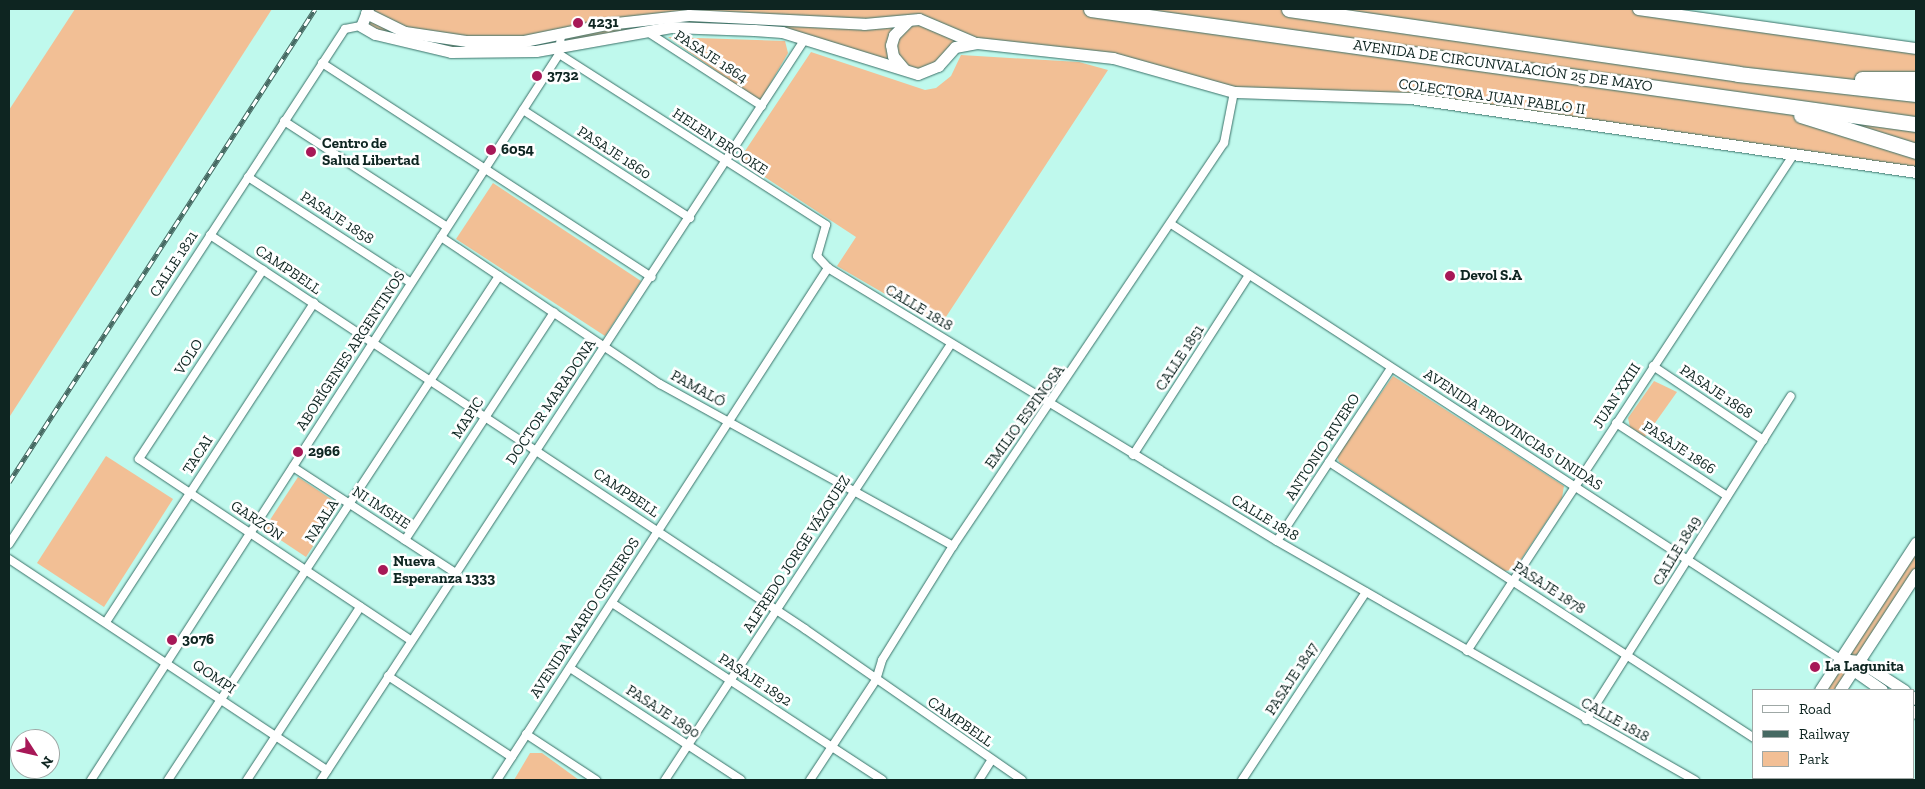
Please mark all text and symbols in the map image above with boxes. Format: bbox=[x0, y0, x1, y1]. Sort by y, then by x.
place label: 4231 bbox=[588, 14, 619, 32]
marker: 4231 bbox=[572, 17, 584, 29]
street label: PASAJE 1864 bbox=[671, 27, 751, 87]
street label: AVENIDA DE CIRCUNVALACIÓN 25 DE MAYO bbox=[1352, 36, 1654, 96]
place label: 3732 bbox=[547, 67, 578, 85]
marker: 3732 bbox=[531, 70, 543, 82]
street label: COLECTORA JUAN PABLO II bbox=[1397, 75, 1587, 119]
street label: HELEN BROOKE bbox=[669, 105, 771, 179]
street label: PASAJE 1860 bbox=[574, 122, 654, 184]
place label: Centro de Salud Libertad bbox=[322, 134, 419, 169]
place label: 6054 bbox=[501, 141, 534, 159]
marker: 6054 bbox=[485, 144, 497, 156]
marker: Centro de Salud Libertad bbox=[304, 145, 318, 159]
street label: PASAJE 1858 bbox=[297, 188, 377, 248]
street label: CALLE 1821 bbox=[146, 228, 202, 300]
street label: CAMPBELL bbox=[252, 241, 324, 299]
place label: Devol S.A bbox=[1460, 267, 1522, 285]
street label: ABORÍGENES ARGENTINOS bbox=[293, 268, 409, 434]
marker: Devol S.A bbox=[1444, 270, 1456, 282]
street label: CALLE 1818 bbox=[882, 281, 956, 335]
street label: CALLE 1851 bbox=[1152, 322, 1208, 394]
street label: VOLO bbox=[171, 336, 207, 378]
street label: DOCTOR MARADONA bbox=[502, 336, 600, 468]
street label: JUAN XXIII bbox=[1589, 360, 1645, 432]
street label: PASAJE 1868 bbox=[1676, 361, 1756, 423]
street label: EMILIO ESPINOSA bbox=[981, 362, 1069, 472]
street label: AVENIDA PROVINCIAS UNIDAS bbox=[1420, 365, 1606, 495]
street label: PAMALÓ bbox=[668, 367, 728, 411]
street label: ANTONIO RIVERO bbox=[1282, 390, 1364, 504]
street label: MAPIC bbox=[448, 394, 488, 442]
street label: PASAJE 1866 bbox=[1639, 418, 1719, 478]
street label: TACAI bbox=[179, 432, 217, 478]
place label: 2966 bbox=[308, 443, 340, 461]
marker: 2966 bbox=[292, 446, 304, 458]
street label: CAMPBELL bbox=[590, 464, 662, 522]
street label: ALFREDO JORGE VÁZQUEZ bbox=[739, 472, 855, 636]
street label: NI IMSHE bbox=[349, 483, 413, 533]
street label: CALLE 1818 bbox=[1228, 491, 1302, 545]
street label: NAALA bbox=[301, 496, 343, 546]
street label: GARZÓN bbox=[227, 497, 287, 545]
street label: CALLE 1849 bbox=[1649, 513, 1705, 589]
street label: AVENIDA MARIO CISNEROS bbox=[526, 534, 644, 702]
place label: Nueva Esperanza 1333 bbox=[393, 552, 495, 587]
street label: PASAJE 1878 bbox=[1509, 558, 1589, 618]
marker: Nueva Esperanza 1333 bbox=[377, 564, 389, 576]
place label: 3076 bbox=[182, 631, 214, 649]
marker: 3076 bbox=[166, 634, 178, 646]
street label: PASAJE 1847 bbox=[1262, 639, 1322, 719]
street label: PASAJE 1892 bbox=[715, 650, 795, 710]
street label: QOMPI bbox=[189, 656, 239, 698]
place label: La Lagunita bbox=[1825, 658, 1904, 676]
marker: La Lagunita bbox=[1809, 661, 1821, 673]
street label: PASAJE 1890 bbox=[623, 681, 703, 743]
legend bbox=[1752, 689, 1915, 779]
street label: CAMPBELL bbox=[924, 693, 996, 751]
street label: CALLE 1818 bbox=[1578, 694, 1652, 746]
text: Road bbox=[1799, 700, 1831, 718]
text: Railway bbox=[1799, 725, 1850, 743]
north arrow bbox=[10, 729, 60, 779]
text: Park bbox=[1799, 750, 1829, 768]
text: N bbox=[37, 753, 57, 772]

